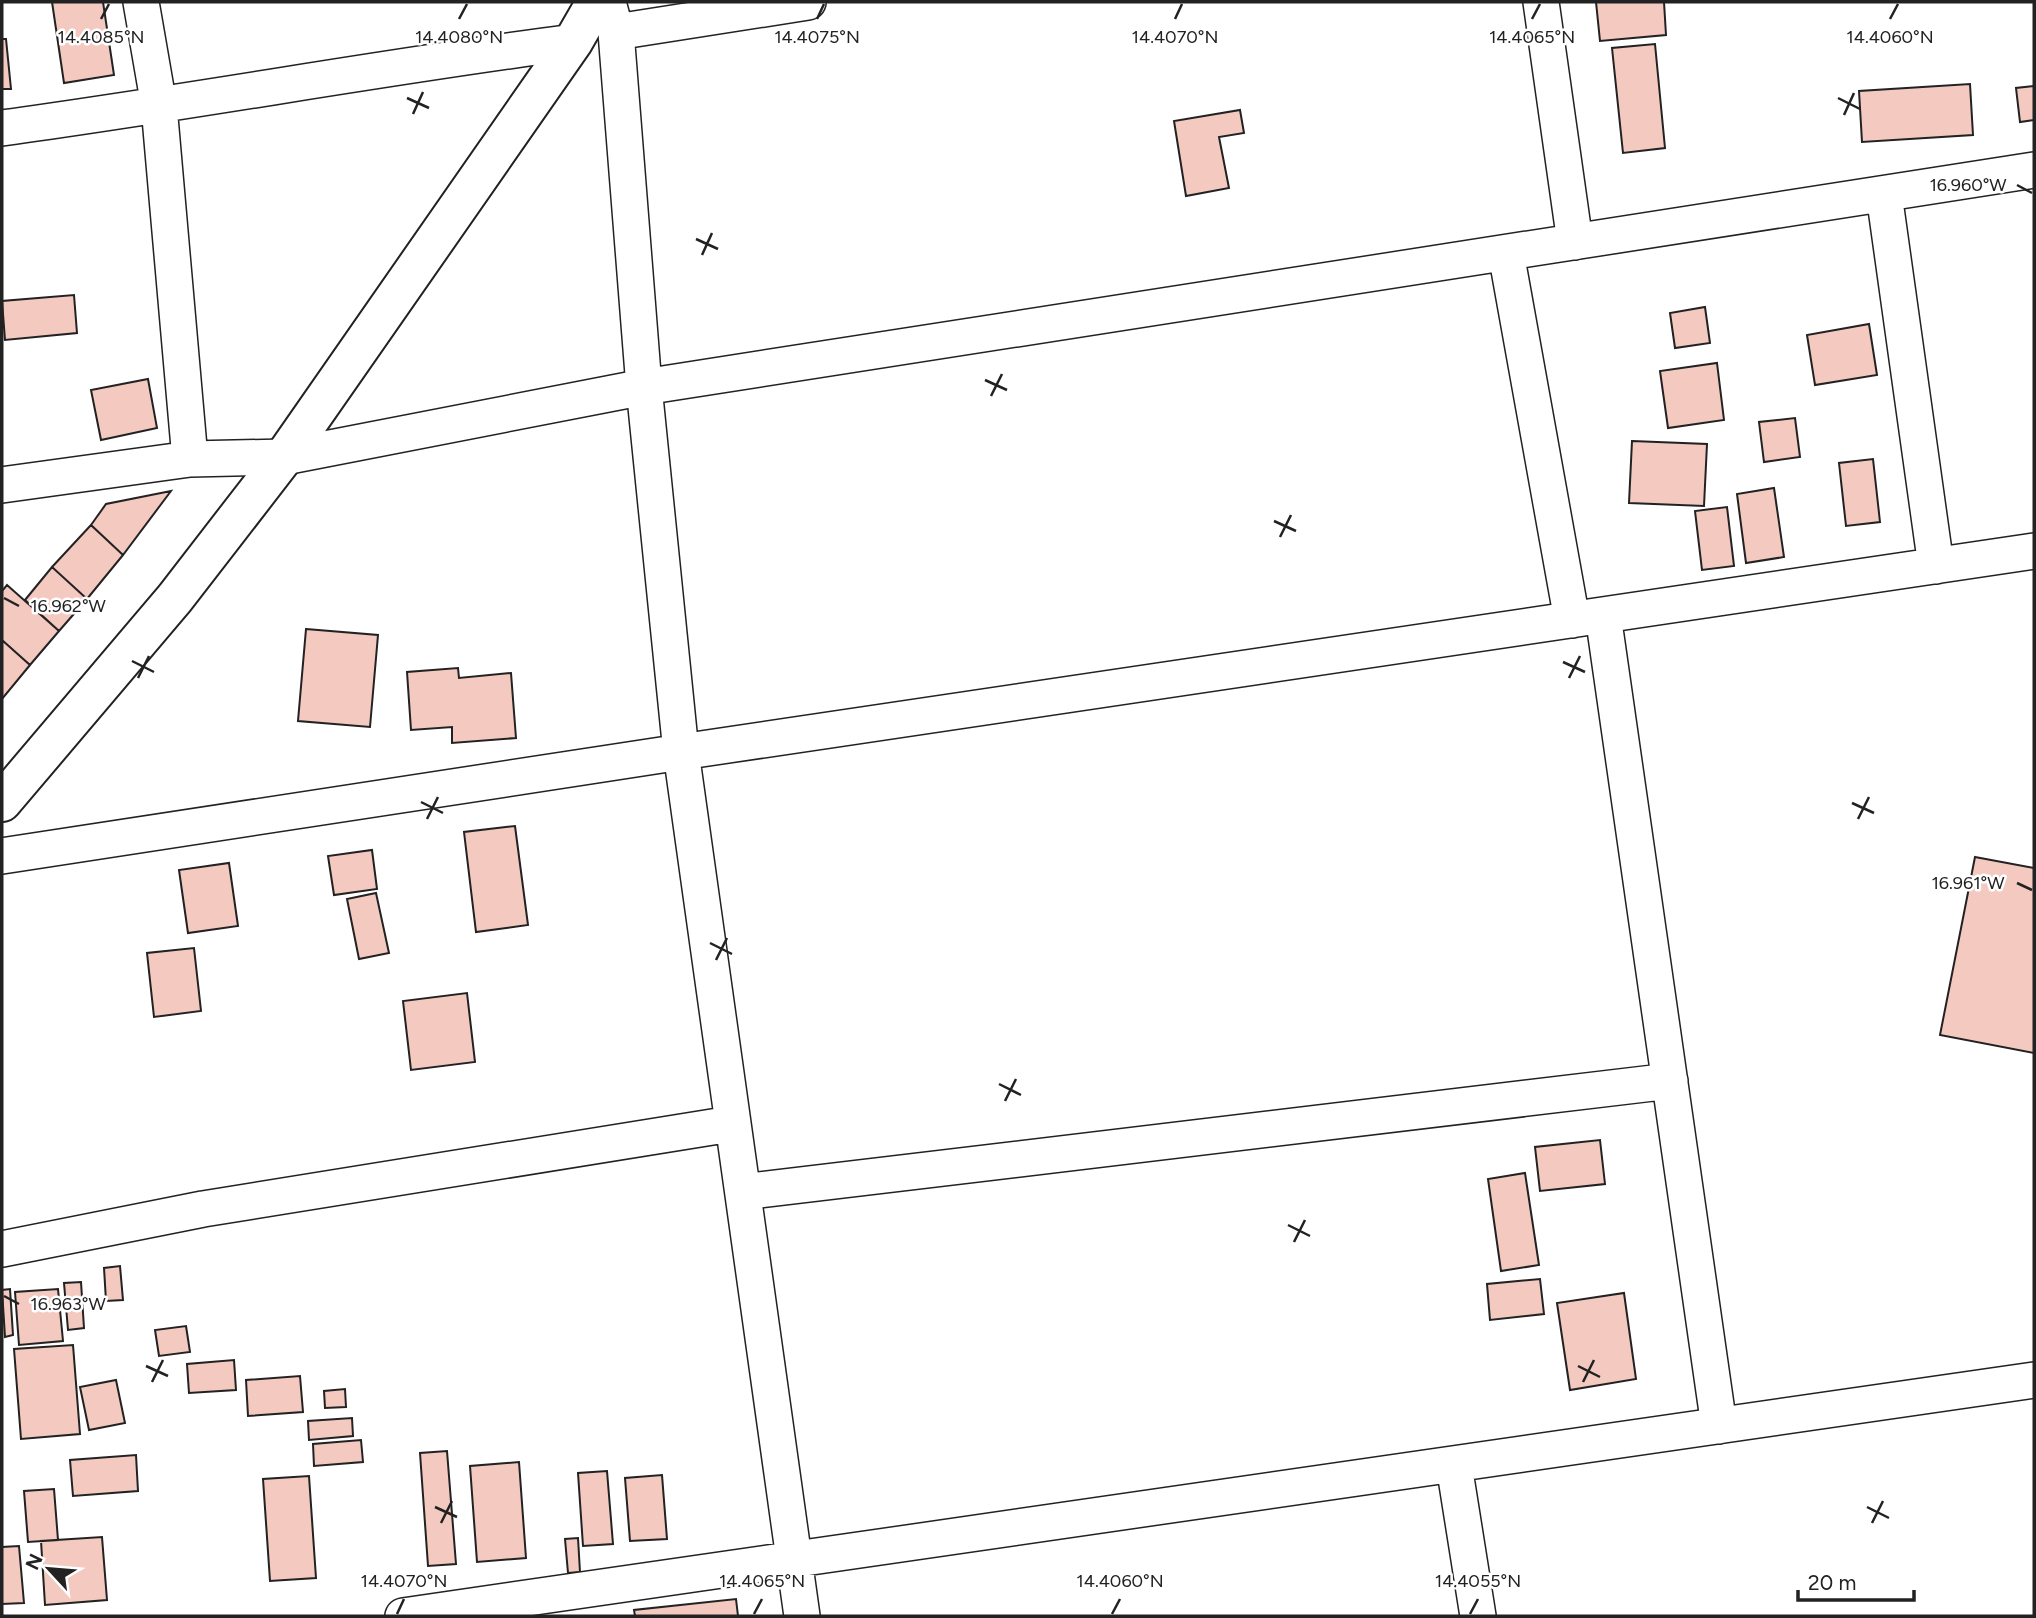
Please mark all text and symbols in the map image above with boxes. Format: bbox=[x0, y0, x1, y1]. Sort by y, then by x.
text: 14.4085°N bbox=[57, 26, 145, 48]
text: 14.4080°N bbox=[415, 26, 503, 48]
text: 14.4075°N bbox=[774, 26, 860, 48]
text: 14.4070°N bbox=[1132, 26, 1218, 48]
text: 14.4065°N bbox=[1489, 26, 1575, 48]
text: 14.4060°N bbox=[1846, 26, 1934, 48]
text: 16.960°W bbox=[1929, 174, 2007, 196]
text: 16.962°W bbox=[30, 595, 107, 617]
text: 16.961°W bbox=[1931, 872, 2005, 894]
text: 16.963°W bbox=[30, 1293, 106, 1315]
north arrow bbox=[14, 1534, 84, 1604]
text: N bbox=[21, 1550, 48, 1573]
scale bar bbox=[1798, 1558, 1913, 1602]
text: 14.4070°N bbox=[361, 1570, 447, 1592]
text: 14.4065°N bbox=[719, 1570, 805, 1592]
text: 14.4060°N bbox=[1076, 1570, 1164, 1592]
text: 14.4055°N bbox=[1435, 1570, 1521, 1592]
text: 20 m bbox=[1808, 1570, 1856, 1595]

